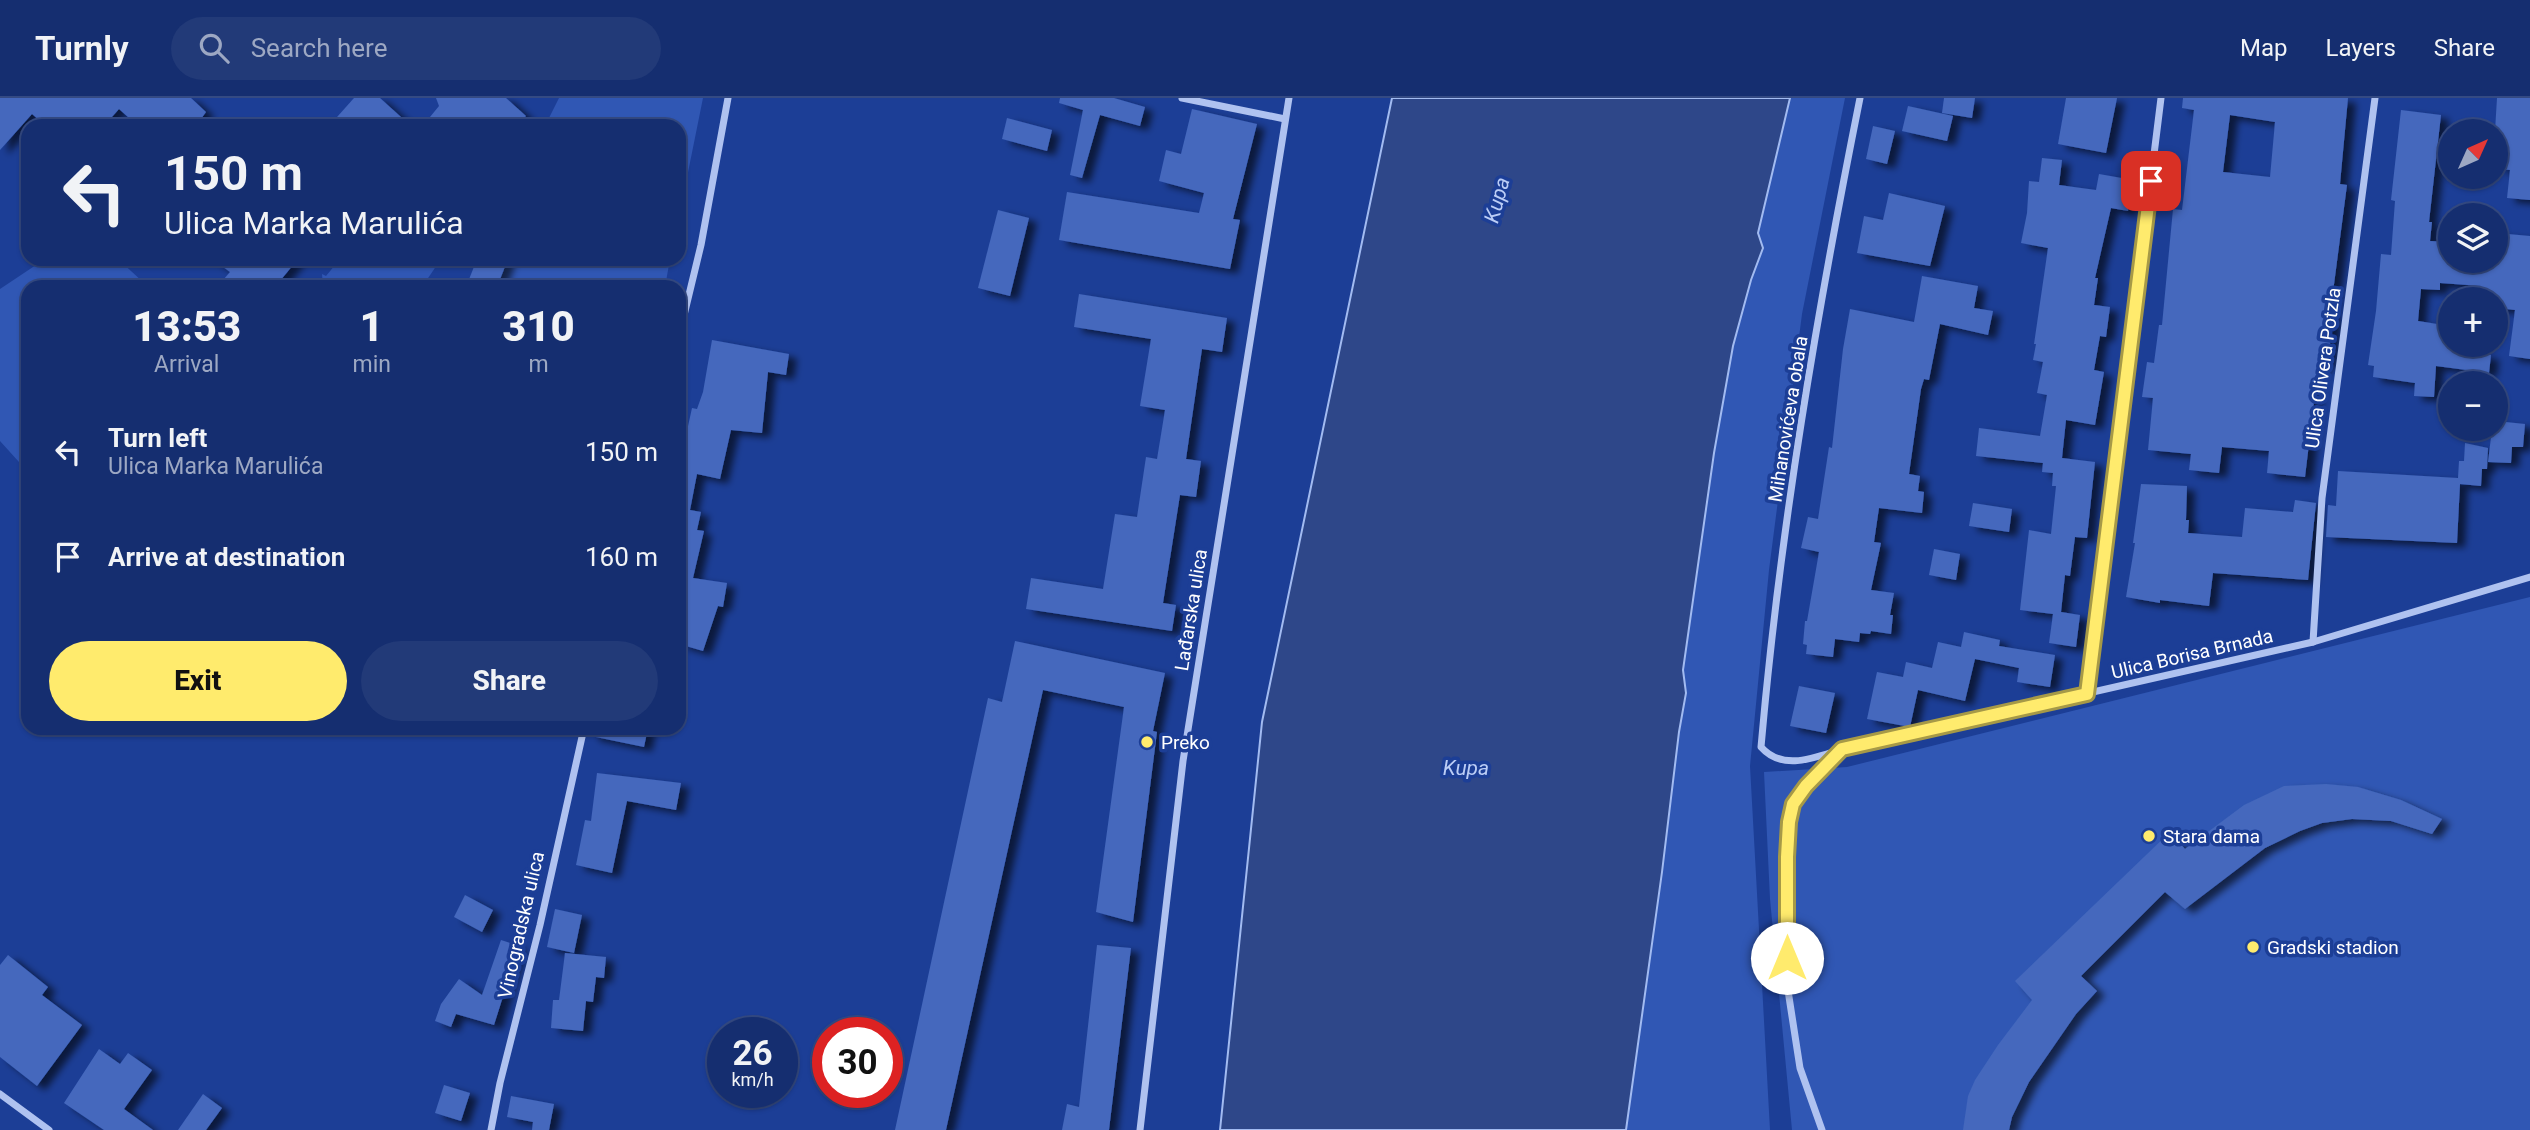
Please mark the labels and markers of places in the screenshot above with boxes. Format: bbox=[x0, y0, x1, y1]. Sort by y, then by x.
pin bbox=[2121, 151, 2181, 211]
place label: Preko bbox=[1161, 731, 1210, 754]
marker: Preko bbox=[1139, 734, 1155, 750]
place label: Stara dama bbox=[2163, 825, 2260, 848]
marker: Stara dama bbox=[2141, 828, 2157, 844]
place label: Gradski stadion bbox=[2267, 936, 2399, 959]
marker: Gradski stadion bbox=[2245, 939, 2261, 955]

